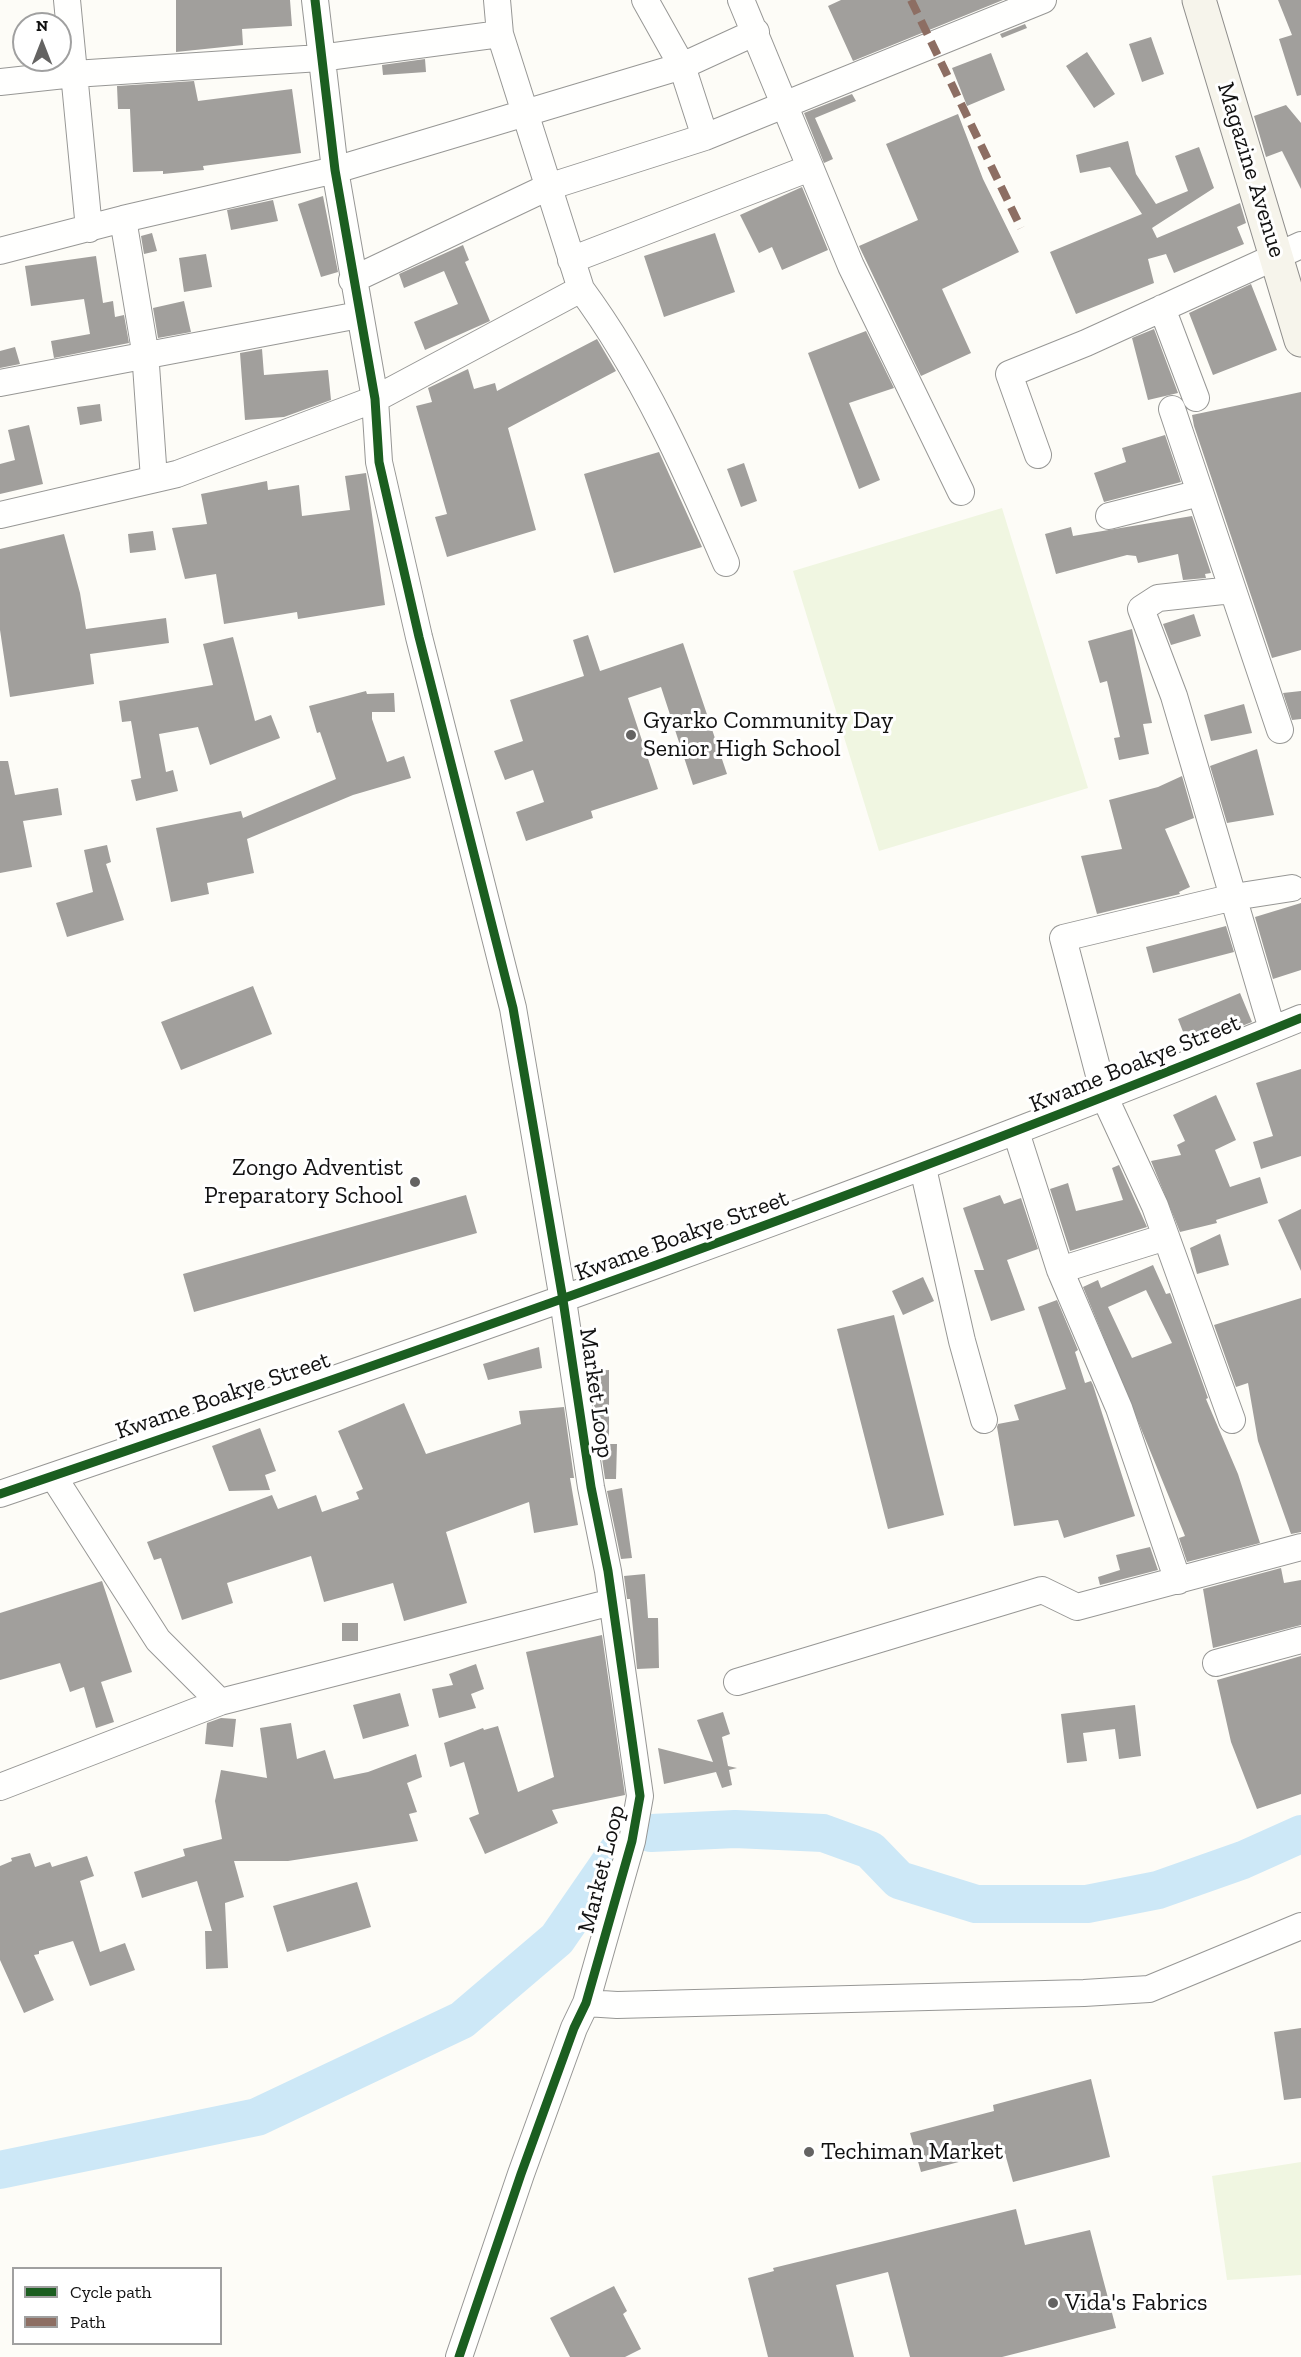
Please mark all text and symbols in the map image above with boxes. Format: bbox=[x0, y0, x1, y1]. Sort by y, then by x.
north arrow bbox=[12, 12, 72, 72]
text: N bbox=[36, 16, 48, 35]
street label: Magazine Avenue bbox=[1211, 79, 1291, 261]
place label: Gyarko Community Day Senior High School bbox=[643, 707, 893, 763]
marker: Gyarko Community Day Senior High School bbox=[624, 728, 638, 742]
street label: Kwame Boakye Street bbox=[1025, 1009, 1245, 1119]
place label: Zongo Adventist Preparatory School bbox=[204, 1154, 403, 1210]
marker: Zongo Adventist Preparatory School bbox=[408, 1175, 422, 1189]
street label: Kwame Boakye Street bbox=[572, 1184, 792, 1288]
street label: Market Loop bbox=[573, 1326, 619, 1460]
street label: Kwame Boakye Street bbox=[112, 1346, 334, 1446]
street label: Market Loop bbox=[572, 1802, 632, 1936]
place label: Techiman Market bbox=[821, 2138, 1003, 2166]
marker: Techiman Market bbox=[802, 2145, 816, 2159]
legend bbox=[12, 2267, 222, 2345]
text: Cycle path bbox=[70, 2281, 152, 2303]
place label: Vida's Fabrics bbox=[1065, 2289, 1208, 2317]
marker: Vida's Fabrics bbox=[1046, 2296, 1060, 2310]
text: Path bbox=[70, 2311, 106, 2333]

